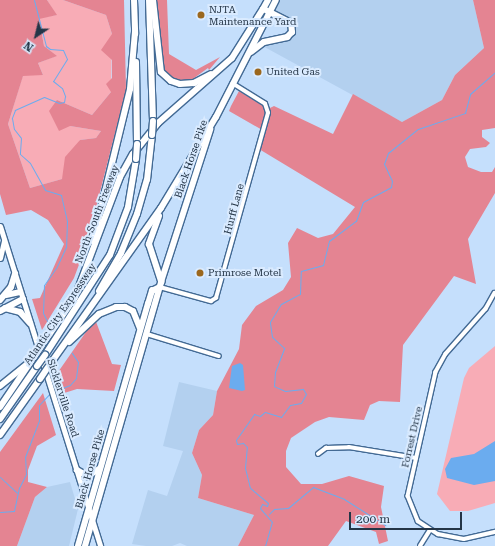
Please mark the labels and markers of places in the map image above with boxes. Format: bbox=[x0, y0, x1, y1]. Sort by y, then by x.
place label: NJTA Maintenance Yard bbox=[209, 3, 296, 26]
marker: NJTA Maintenance Yard bbox=[196, 10, 206, 20]
place label: United Gas bbox=[266, 66, 320, 78]
marker: United Gas bbox=[253, 67, 263, 77]
place label: Primrose Motel bbox=[208, 267, 281, 279]
marker: Primrose Motel bbox=[195, 268, 205, 278]

